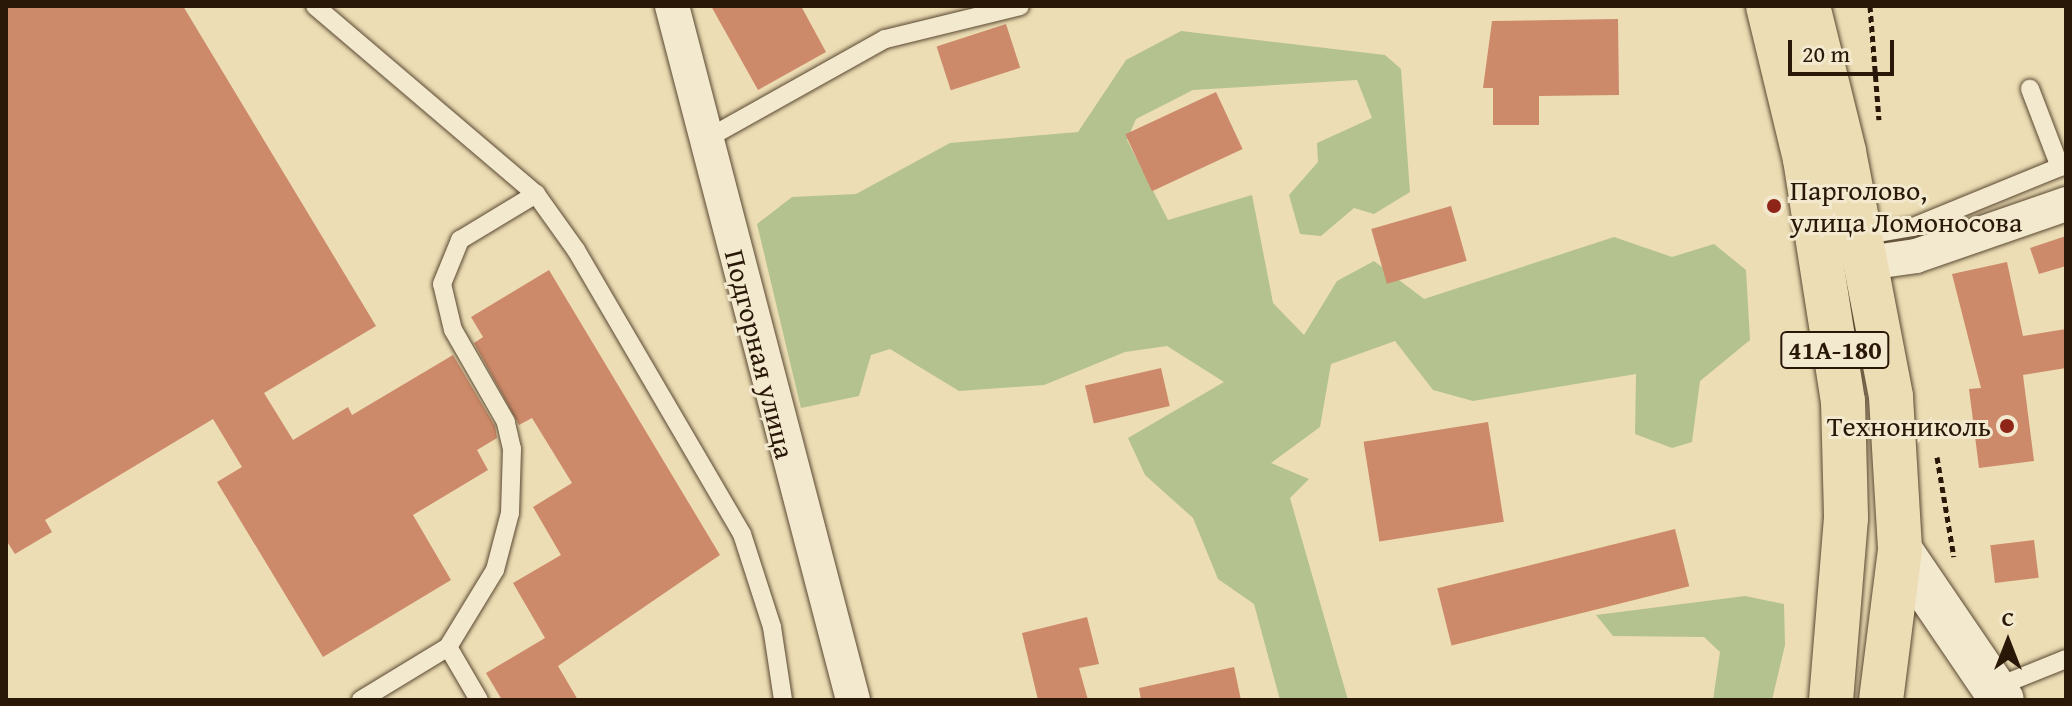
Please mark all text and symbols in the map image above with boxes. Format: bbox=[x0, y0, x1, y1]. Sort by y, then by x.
scale bar bbox=[1792, 24, 1898, 74]
text: 20 m bbox=[1802, 36, 1850, 71]
place label: Парголово, улица Ломоносова bbox=[1790, 173, 2022, 239]
marker: Парголово, улица Ломоносова bbox=[1765, 197, 1783, 215]
street label: Подгорная улица bbox=[718, 246, 802, 462]
road number: 41А-180 bbox=[1779, 328, 1891, 372]
place label: Технониколь bbox=[1827, 409, 1991, 443]
marker: Технониколь bbox=[1998, 417, 2016, 435]
north arrow bbox=[1968, 602, 2048, 682]
text: С bbox=[2002, 602, 2014, 634]

